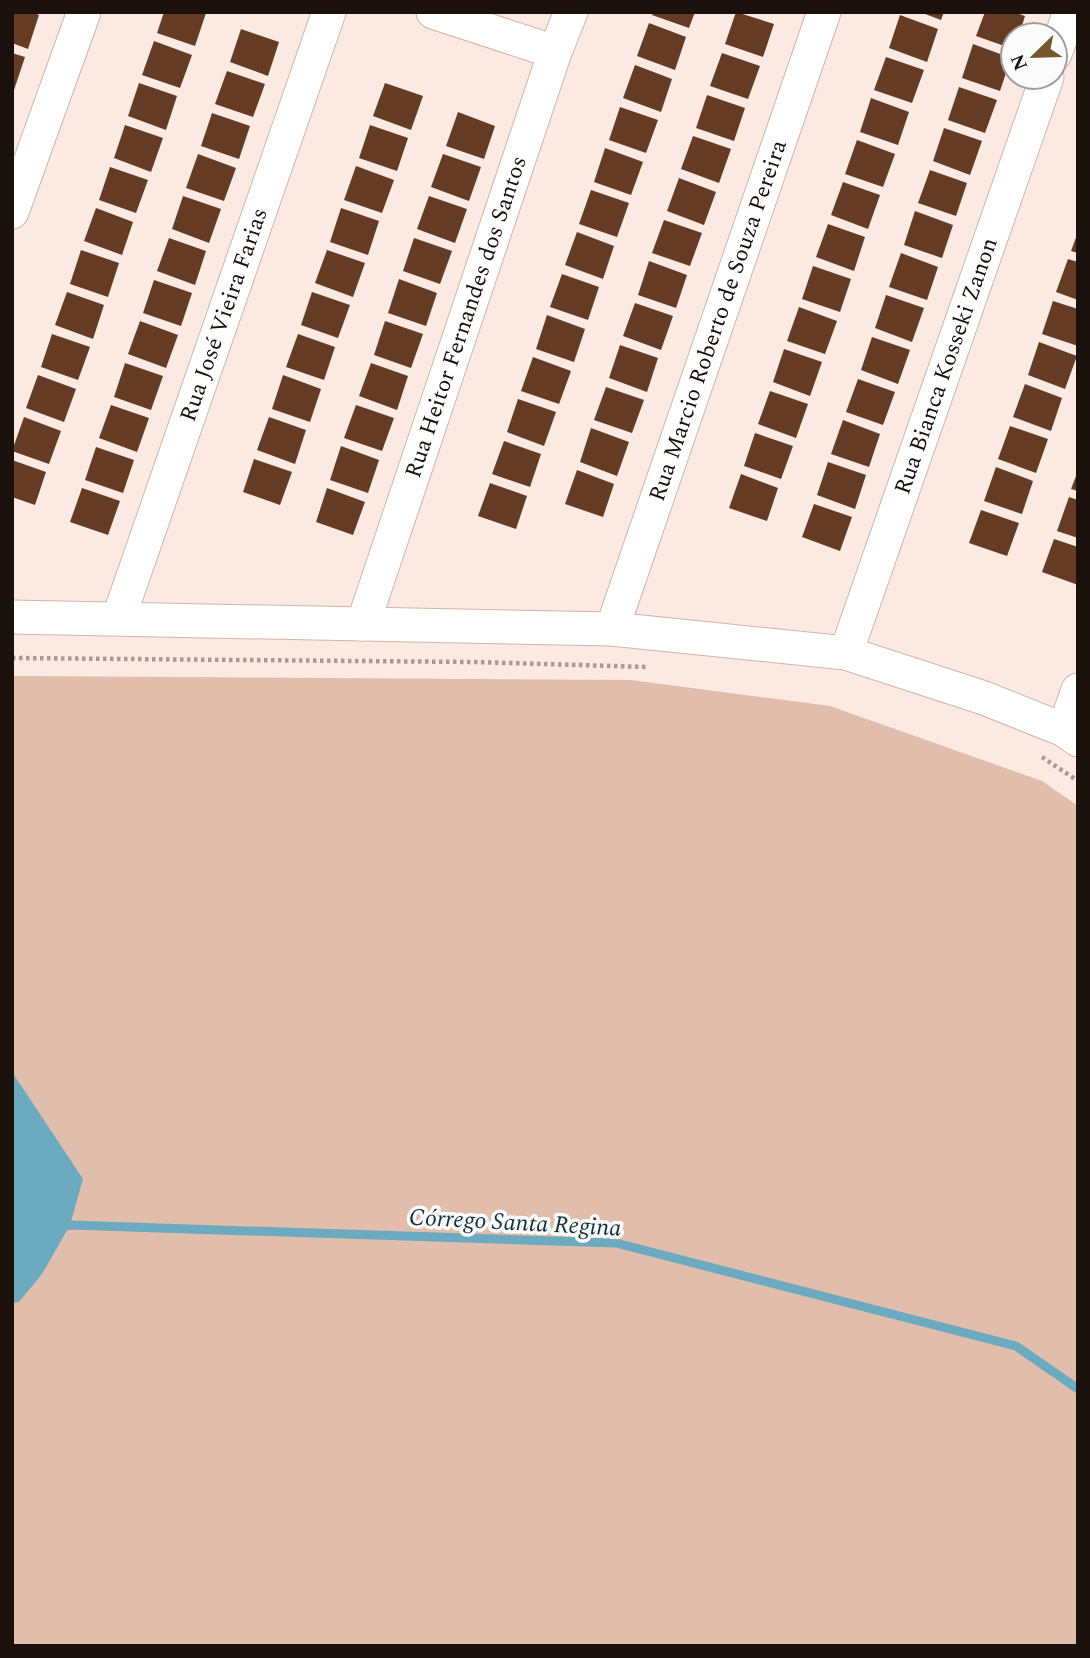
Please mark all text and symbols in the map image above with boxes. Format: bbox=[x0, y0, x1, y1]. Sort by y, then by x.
north arrow bbox=[999, 21, 1069, 91]
text: N bbox=[1003, 49, 1036, 75]
street label: Rua Marcio Roberto de Souza Pereira bbox=[640, 135, 796, 506]
street label: Rua Heitor Fernandes dos Santos bbox=[396, 151, 536, 482]
street label: Rua José Vieira Farias bbox=[171, 203, 277, 426]
street label: Rua Bianca Kosseki Zanon bbox=[885, 233, 1007, 499]
water label: Córrego Santa Regina bbox=[408, 1199, 622, 1247]

